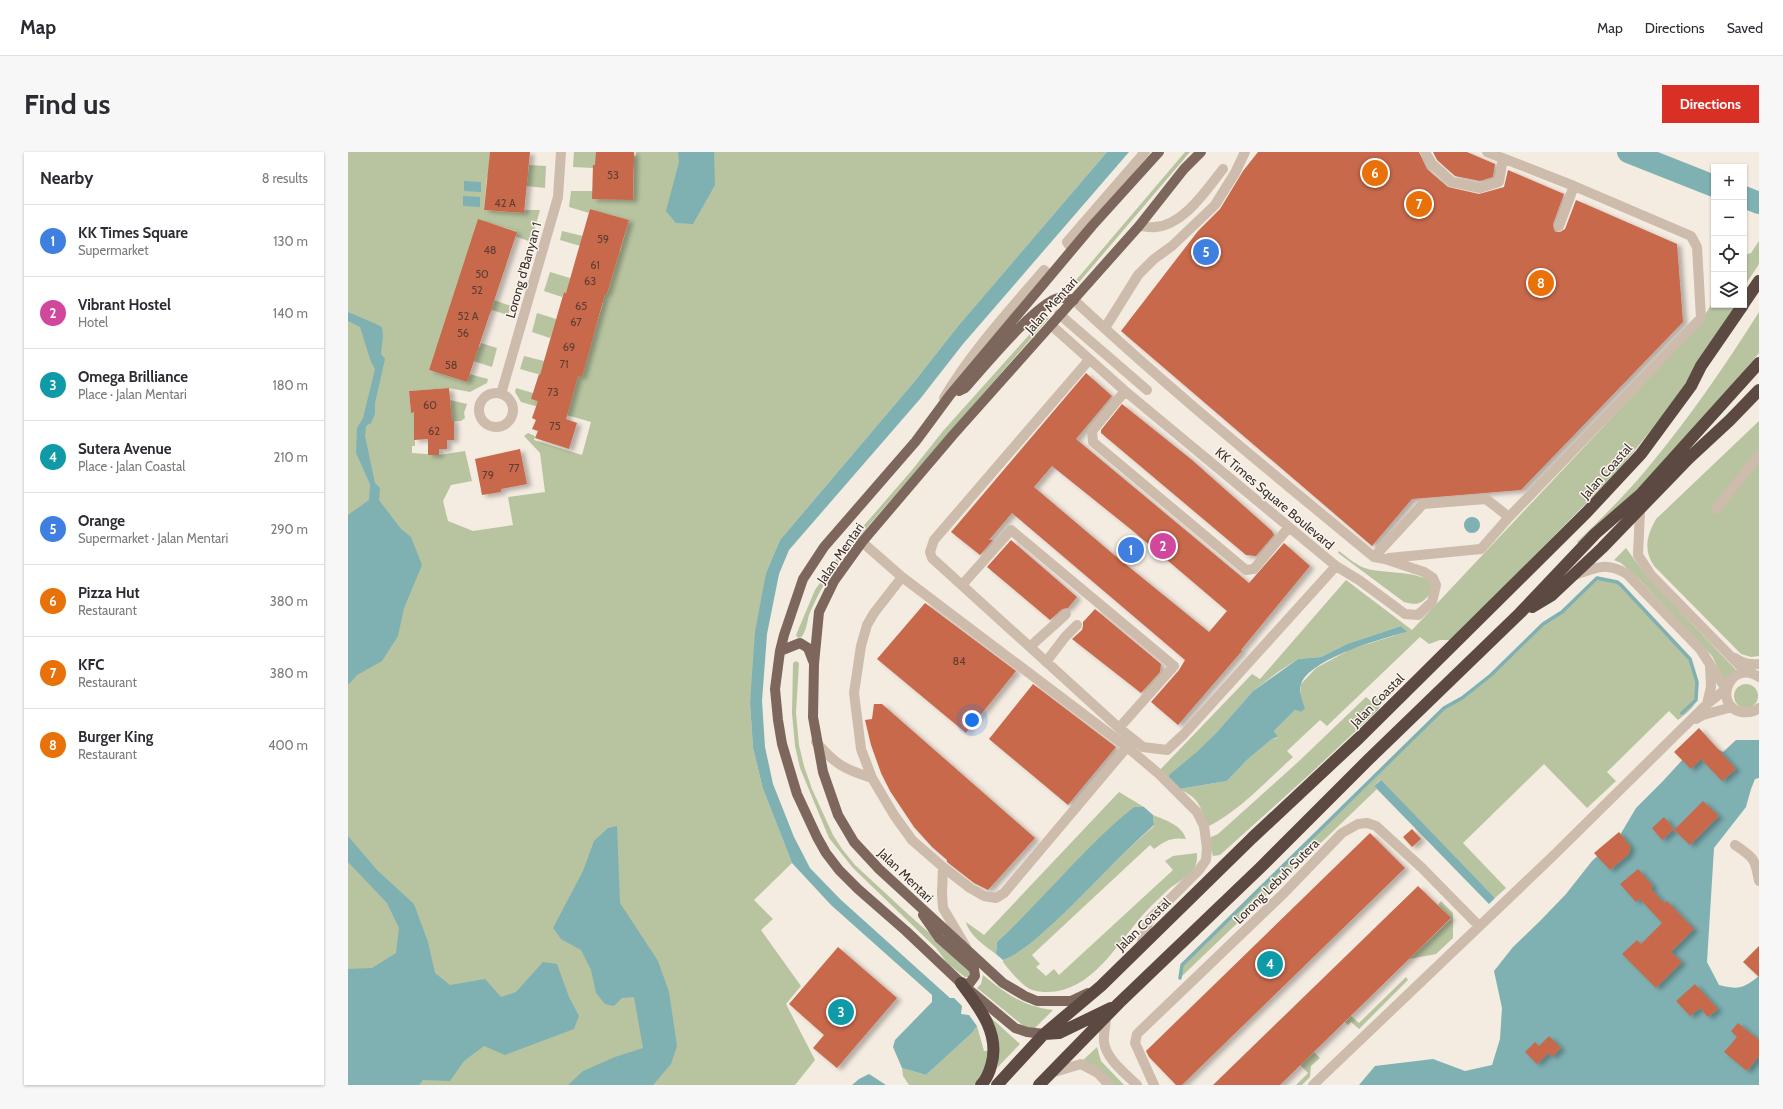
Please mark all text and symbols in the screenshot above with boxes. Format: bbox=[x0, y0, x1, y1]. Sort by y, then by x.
text: Map bbox=[20, 16, 56, 39]
text: Map bbox=[1597, 19, 1623, 37]
text: Directions bbox=[1645, 19, 1705, 37]
text: Saved bbox=[1727, 19, 1763, 37]
button: Directions bbox=[1662, 85, 1759, 123]
text: Find us bbox=[24, 87, 110, 121]
pin: 6 bbox=[1362, 158, 1388, 188]
map controls bbox=[1711, 164, 1747, 308]
button: + bbox=[1711, 164, 1747, 200]
text: Nearby bbox=[40, 168, 93, 188]
house number: 53 bbox=[607, 168, 619, 182]
text: 8 results bbox=[262, 170, 308, 186]
pin: 7 bbox=[1406, 189, 1432, 219]
house number: 42 A bbox=[494, 196, 516, 210]
button: − bbox=[1711, 200, 1747, 236]
street label: Lorong d'Banyan 1 bbox=[502, 220, 544, 320]
text: KK Times Square bbox=[78, 224, 188, 242]
house number: 59 bbox=[597, 232, 609, 246]
text: 1 bbox=[51, 233, 55, 249]
text: 130 m bbox=[273, 233, 308, 249]
button: locate bbox=[1711, 236, 1747, 272]
pin: 5 bbox=[1193, 237, 1219, 267]
text: Supermarket bbox=[78, 242, 149, 258]
house number: 48 bbox=[483, 243, 497, 257]
house number: 61 bbox=[590, 258, 600, 272]
house number: 50 bbox=[475, 267, 489, 281]
pin: 8 bbox=[1528, 268, 1554, 298]
button: layers bbox=[1711, 272, 1747, 308]
street label: Jalan Mentari bbox=[1021, 273, 1081, 337]
house number: 63 bbox=[584, 274, 596, 288]
house number: 52 bbox=[471, 283, 483, 297]
text: Vibrant Hostel bbox=[78, 296, 171, 314]
house number: 65 bbox=[575, 299, 587, 313]
text: 2 bbox=[50, 305, 56, 321]
text: 140 m bbox=[273, 305, 308, 321]
house number: 52 A bbox=[458, 309, 479, 323]
text: Hotel bbox=[78, 314, 108, 330]
house number: 67 bbox=[570, 315, 582, 329]
house number: 56 bbox=[457, 326, 469, 340]
house number: 69 bbox=[563, 340, 575, 354]
house number: 71 bbox=[559, 357, 569, 371]
house number: 58 bbox=[445, 358, 457, 372]
text: Omega Brilliance bbox=[78, 368, 188, 386]
text: 3 bbox=[49, 377, 57, 393]
text: 180 m bbox=[272, 377, 308, 393]
house number: 73 bbox=[547, 385, 559, 399]
text: Place · Jalan Mentari bbox=[78, 386, 187, 402]
house number: 60 bbox=[423, 398, 437, 412]
house number: 75 bbox=[549, 419, 561, 433]
house number: 62 bbox=[428, 424, 440, 438]
text: Sutera Avenue bbox=[78, 440, 172, 458]
street label: Jalan Coastal bbox=[1576, 440, 1635, 503]
street label: KK Times Square Boulevard bbox=[1212, 444, 1338, 552]
text: 4 bbox=[49, 449, 57, 465]
text: 210 m bbox=[274, 449, 308, 465]
text: Place · Jalan Coastal bbox=[78, 458, 185, 474]
house number: 77 bbox=[508, 461, 520, 475]
house number: 79 bbox=[482, 468, 494, 482]
text: Orange bbox=[78, 512, 125, 530]
street label: Jalan Mentari bbox=[813, 519, 867, 587]
text: 5 bbox=[50, 521, 56, 537]
text: 290 m bbox=[270, 521, 308, 537]
text: Supermarket · Jalan Mentari bbox=[78, 530, 228, 546]
pin: 2 bbox=[1150, 531, 1176, 561]
pin: 1 bbox=[1118, 535, 1144, 565]
text: Pizza Hut bbox=[78, 584, 140, 602]
text: 6 bbox=[49, 593, 57, 609]
text: 380 m bbox=[270, 593, 308, 609]
text: Restaurant bbox=[78, 602, 137, 618]
house number: 84 bbox=[952, 654, 966, 668]
text: KFC bbox=[78, 656, 104, 674]
text: 7 bbox=[50, 665, 56, 681]
text: 380 m bbox=[270, 665, 308, 681]
street label: Jalan Coastal bbox=[1346, 670, 1407, 731]
text: Restaurant bbox=[78, 674, 137, 690]
your location bbox=[962, 710, 982, 730]
text: Burger King bbox=[78, 728, 153, 746]
text: 8 bbox=[49, 737, 57, 753]
text: 400 m bbox=[268, 737, 308, 753]
text: Restaurant bbox=[78, 746, 137, 762]
street label: Lorong Lebuh Sutera bbox=[1230, 835, 1322, 927]
street label: Jalan Mentari bbox=[874, 844, 937, 905]
street label: Jalan Coastal bbox=[1112, 894, 1173, 954]
pin: 4 bbox=[1257, 949, 1283, 979]
pin: 3 bbox=[828, 997, 854, 1027]

